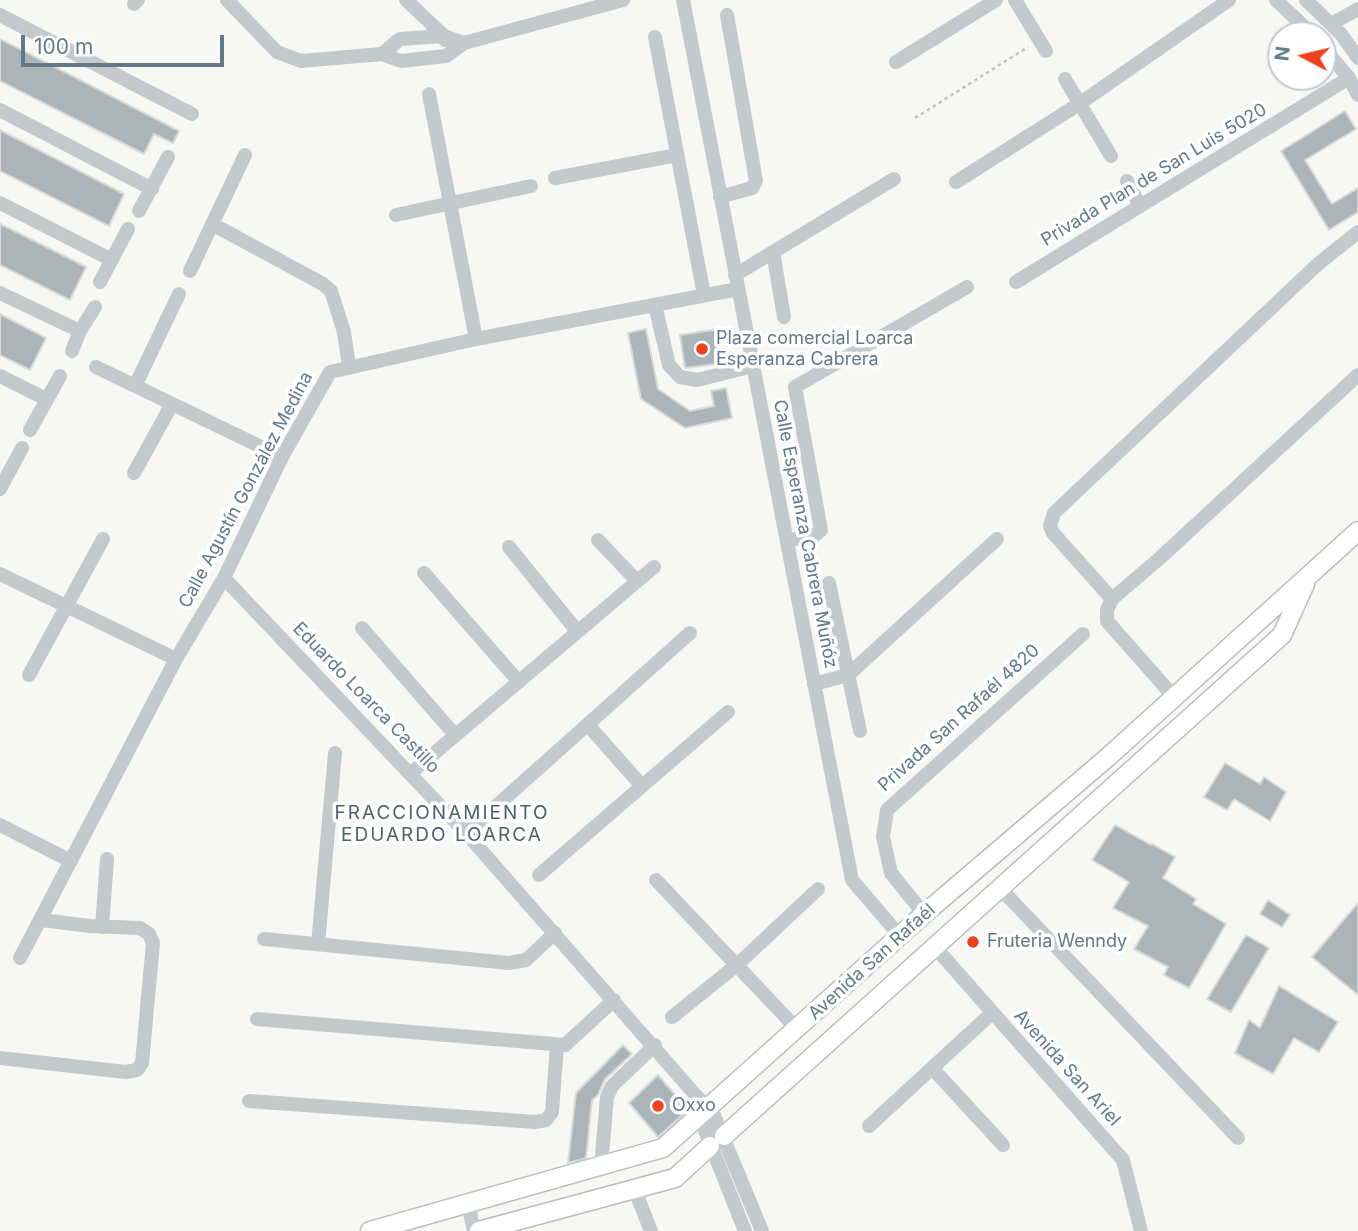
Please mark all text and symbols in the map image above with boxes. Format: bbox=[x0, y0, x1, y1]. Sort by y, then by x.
scale bar bbox=[24, 21, 228, 65]
north arrow bbox=[1267, 21, 1337, 91]
text: 100 m bbox=[34, 34, 93, 59]
text: N bbox=[1270, 45, 1295, 62]
street label: Privada Plan de San Luis 5020 bbox=[1037, 99, 1271, 251]
place label: Plaza comercial Loarca Esperanza Cabrera bbox=[716, 328, 913, 370]
marker: Plaza comercial Loarca Esperanza Cabrera bbox=[694, 341, 710, 357]
street label: Calle Agustín González Medina bbox=[174, 368, 318, 612]
street label: Calle Esperanza Cabrera Muñóz bbox=[768, 398, 842, 670]
street label: Eduardo Loarca Castillo bbox=[288, 618, 444, 778]
street label: Privada San Rafaél 4820 bbox=[874, 640, 1044, 796]
district label: FRACCIONAMIENTO EDUARDO LOARCA bbox=[336, 802, 548, 846]
street label: Avenida San Rafaél bbox=[804, 899, 940, 1025]
place label: Fruteria Wenndy bbox=[987, 931, 1127, 953]
marker: Fruteria Wenndy bbox=[965, 934, 981, 950]
street label: Avenida San Ariel bbox=[1009, 1006, 1125, 1130]
place label: Oxxo bbox=[672, 1095, 716, 1117]
marker: Oxxo bbox=[650, 1098, 666, 1114]

